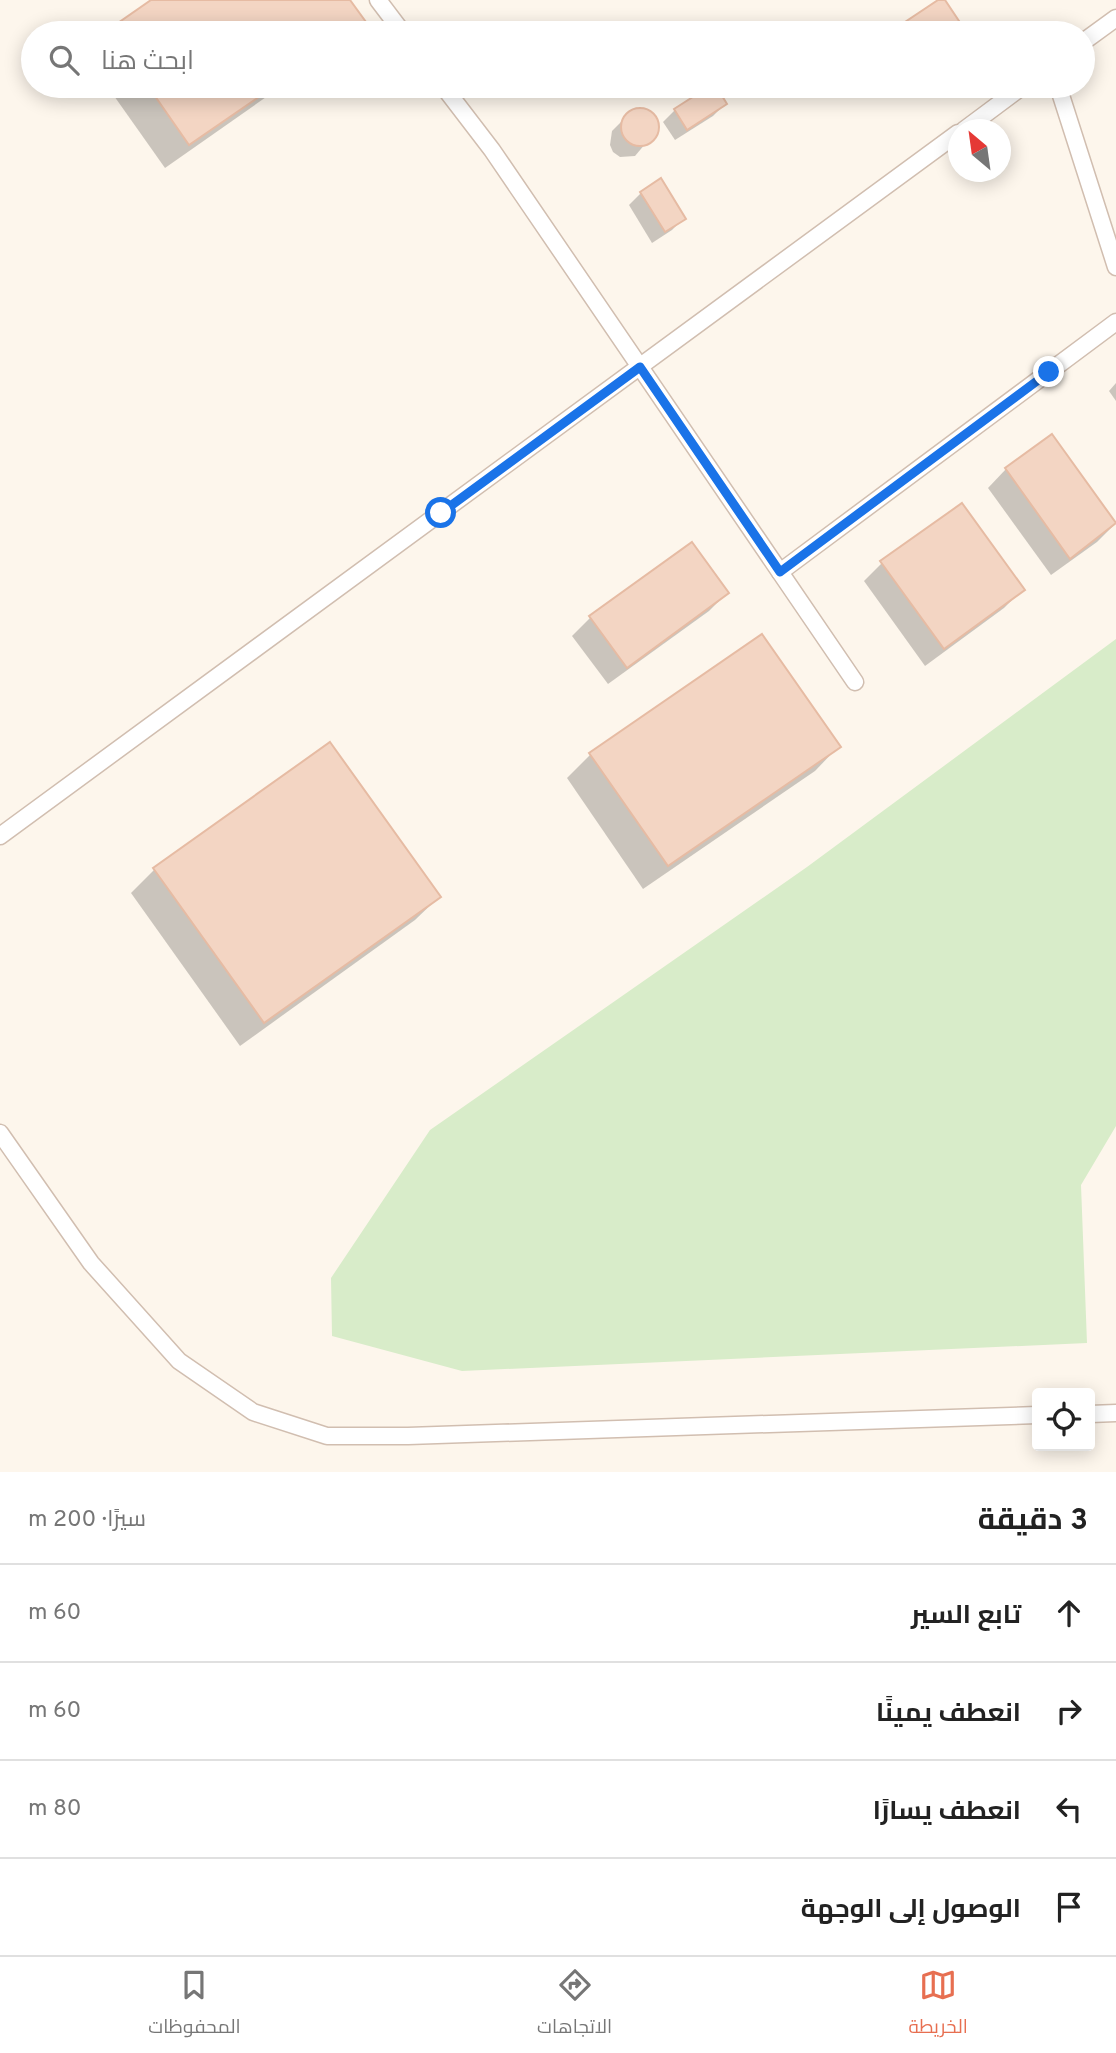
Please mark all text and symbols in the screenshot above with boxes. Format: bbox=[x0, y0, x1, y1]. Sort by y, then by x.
search box bbox=[21, 21, 1095, 98]
icon: search bbox=[45, 41, 83, 79]
text: ابحث هنا bbox=[101, 46, 194, 79]
north arrow bbox=[948, 119, 1011, 182]
route end bbox=[1033, 356, 1064, 387]
route start bbox=[425, 497, 456, 528]
map controls bbox=[1032, 1388, 1095, 1451]
button: locate bbox=[1032, 1388, 1095, 1451]
text: 3 دقيقة bbox=[978, 1503, 1088, 1540]
text: سيرًا · 200 m bbox=[28, 1506, 146, 1535]
icon: ahead bbox=[1050, 1594, 1088, 1632]
text: 60 m bbox=[28, 1599, 81, 1628]
text: تابع السير bbox=[911, 1600, 1021, 1633]
icon: right bbox=[1050, 1692, 1088, 1730]
text: 60 m bbox=[28, 1697, 81, 1726]
text: انعطف يمينًا bbox=[876, 1698, 1021, 1731]
icon: left bbox=[1050, 1790, 1088, 1828]
text: 80 m bbox=[28, 1795, 81, 1824]
text: انعطف يسارًا bbox=[873, 1796, 1021, 1829]
icon: arrive bbox=[1050, 1888, 1088, 1926]
text: الوصول إلى الوجهة bbox=[801, 1894, 1021, 1927]
tab: المحفوظات bbox=[148, 1966, 241, 2044]
tab: الاتجاهات bbox=[537, 1966, 612, 2044]
tab: الخريطة bbox=[909, 1966, 968, 2044]

